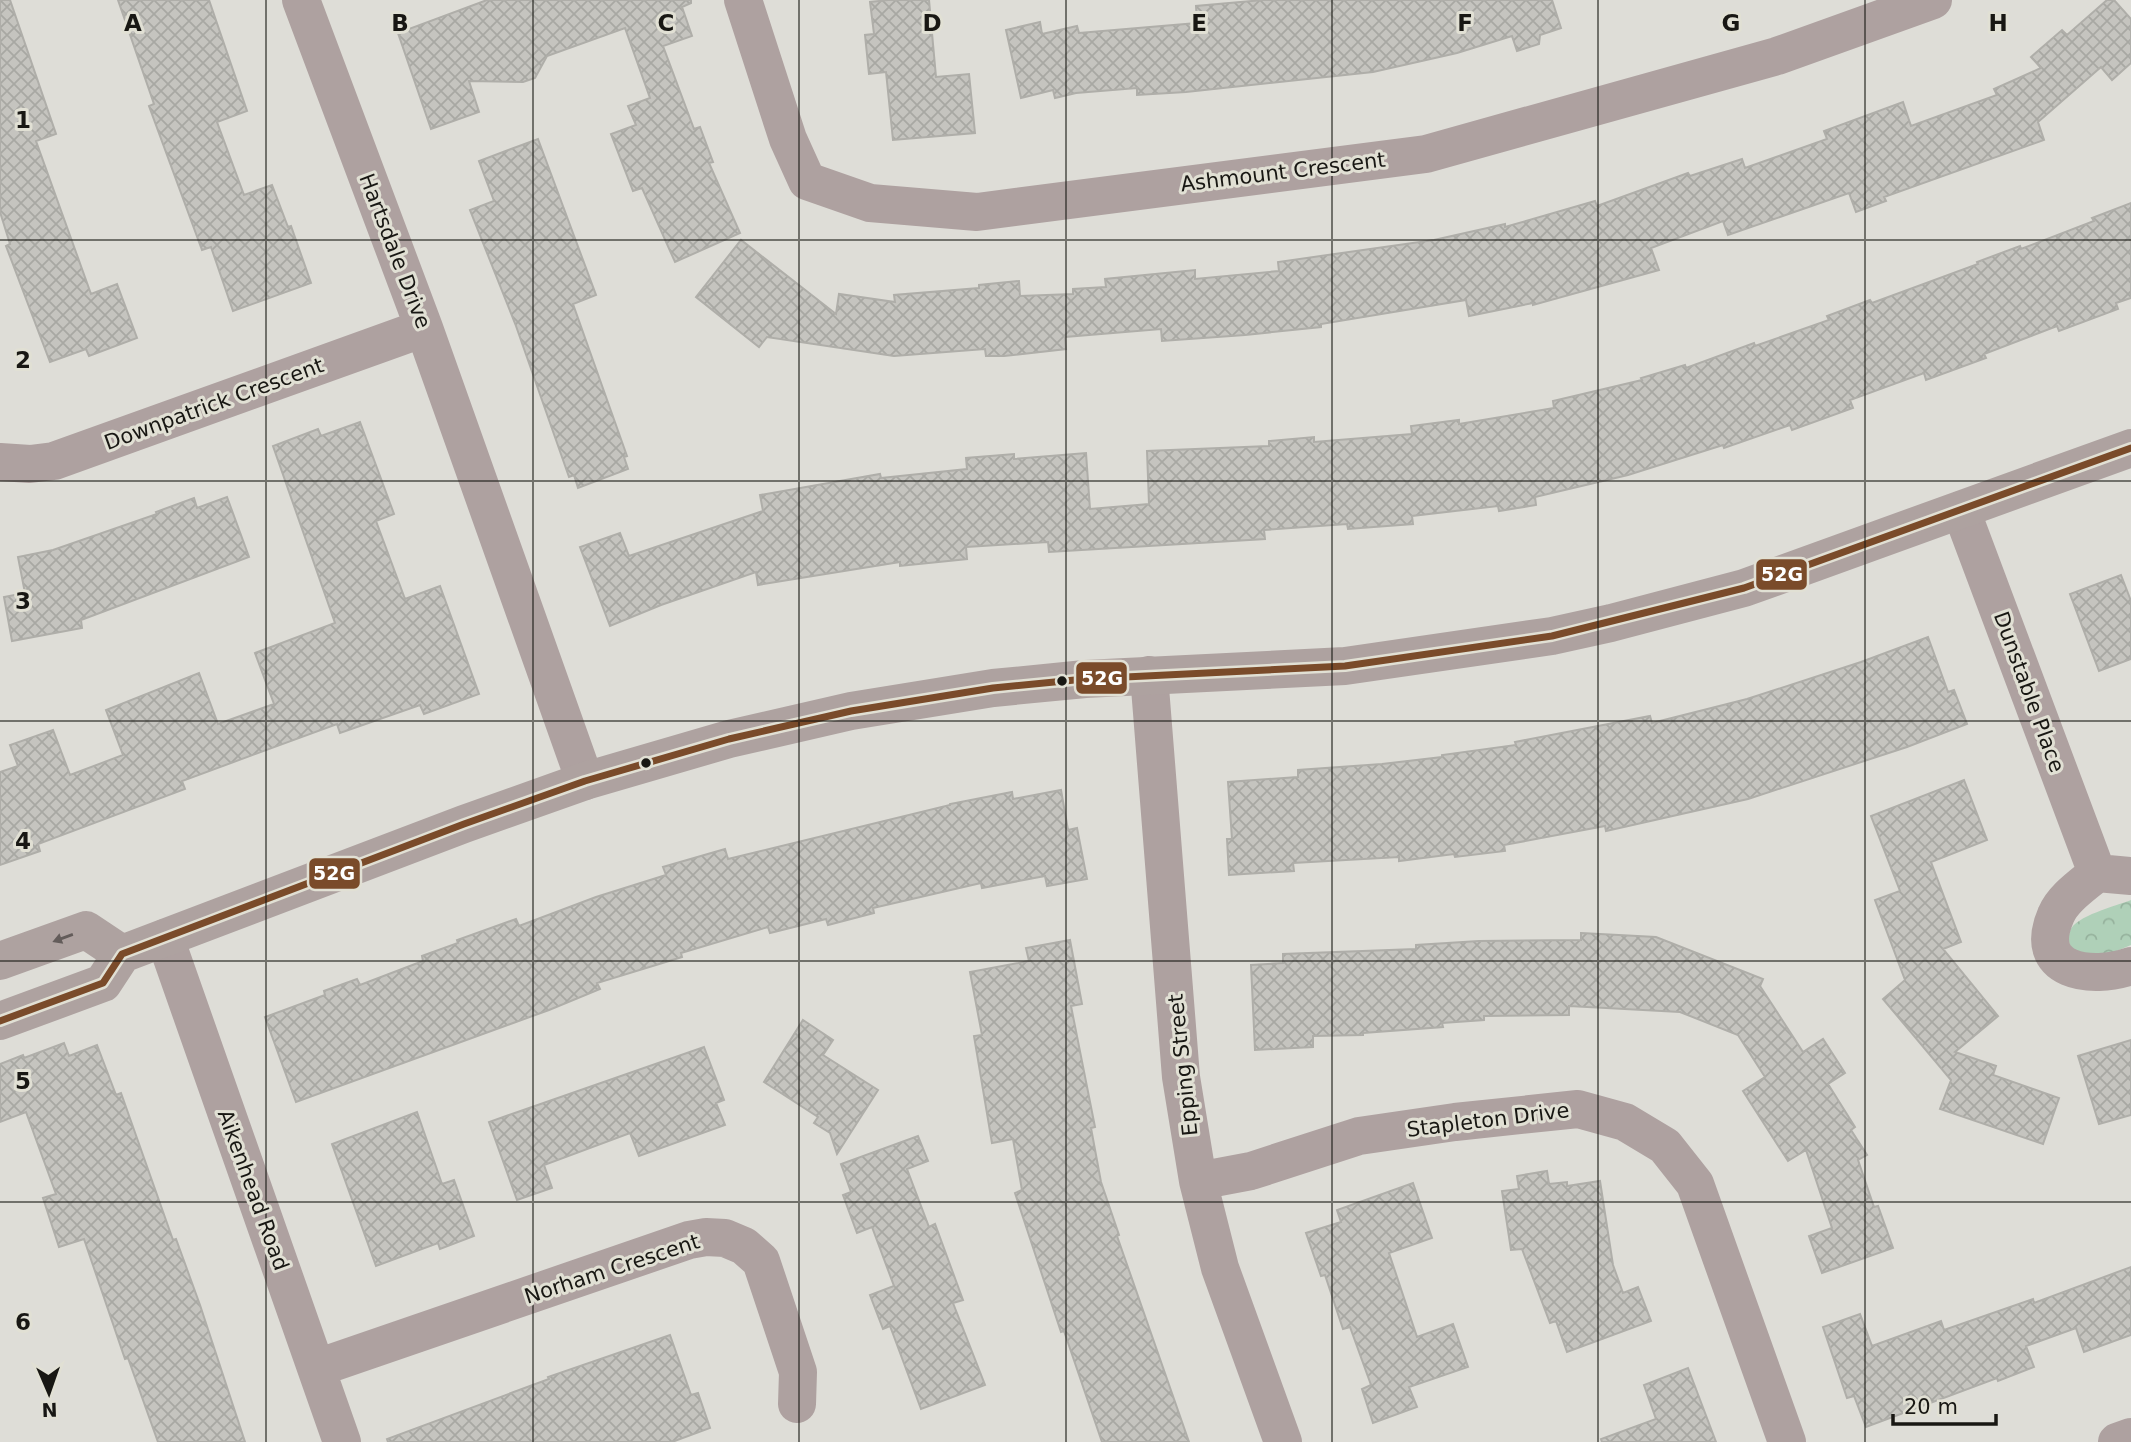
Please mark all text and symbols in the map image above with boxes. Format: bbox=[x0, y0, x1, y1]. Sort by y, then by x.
text: A bbox=[124, 10, 142, 36]
text: B bbox=[391, 10, 409, 36]
text: C bbox=[658, 10, 674, 36]
text: D bbox=[922, 10, 942, 36]
text: E bbox=[1191, 10, 1207, 36]
text: F bbox=[1457, 10, 1473, 36]
text: G bbox=[1722, 10, 1740, 36]
text: H bbox=[1988, 10, 2008, 36]
text: 1 bbox=[15, 107, 31, 133]
street label: Ashmount Crescent bbox=[1179, 148, 1387, 196]
street label: Hartsdale Drive bbox=[354, 170, 436, 332]
text: 2 bbox=[15, 347, 31, 373]
street label: Downpatrick Crescent bbox=[101, 353, 327, 455]
line badge: 52G bbox=[1755, 558, 1808, 591]
text: 52G bbox=[1761, 563, 1803, 585]
text: 3 bbox=[15, 588, 31, 614]
street label: Dunstable Place bbox=[1989, 608, 2069, 776]
line badge: 52G bbox=[1075, 661, 1128, 695]
text: 52G bbox=[1081, 667, 1123, 689]
unlabelled marker bbox=[1055, 674, 1069, 688]
unlabelled marker bbox=[639, 756, 653, 770]
text: 4 bbox=[15, 828, 31, 854]
line badge: 52G bbox=[308, 857, 361, 890]
text: 52G bbox=[313, 862, 355, 884]
one-way arrow bbox=[53, 933, 74, 944]
street label: Epping Street bbox=[1164, 993, 1202, 1137]
text: 5 bbox=[15, 1068, 31, 1094]
street label: Stapleton Drive bbox=[1405, 1098, 1571, 1142]
street label: Aikenhead Road bbox=[213, 1106, 293, 1274]
street label: Norham Crescent bbox=[521, 1229, 703, 1309]
text: 6 bbox=[15, 1309, 31, 1335]
north arrow bbox=[14, 1358, 84, 1428]
scale bar bbox=[1893, 1382, 1996, 1426]
text: 20 m bbox=[1904, 1395, 1958, 1419]
text: N bbox=[41, 1399, 58, 1421]

